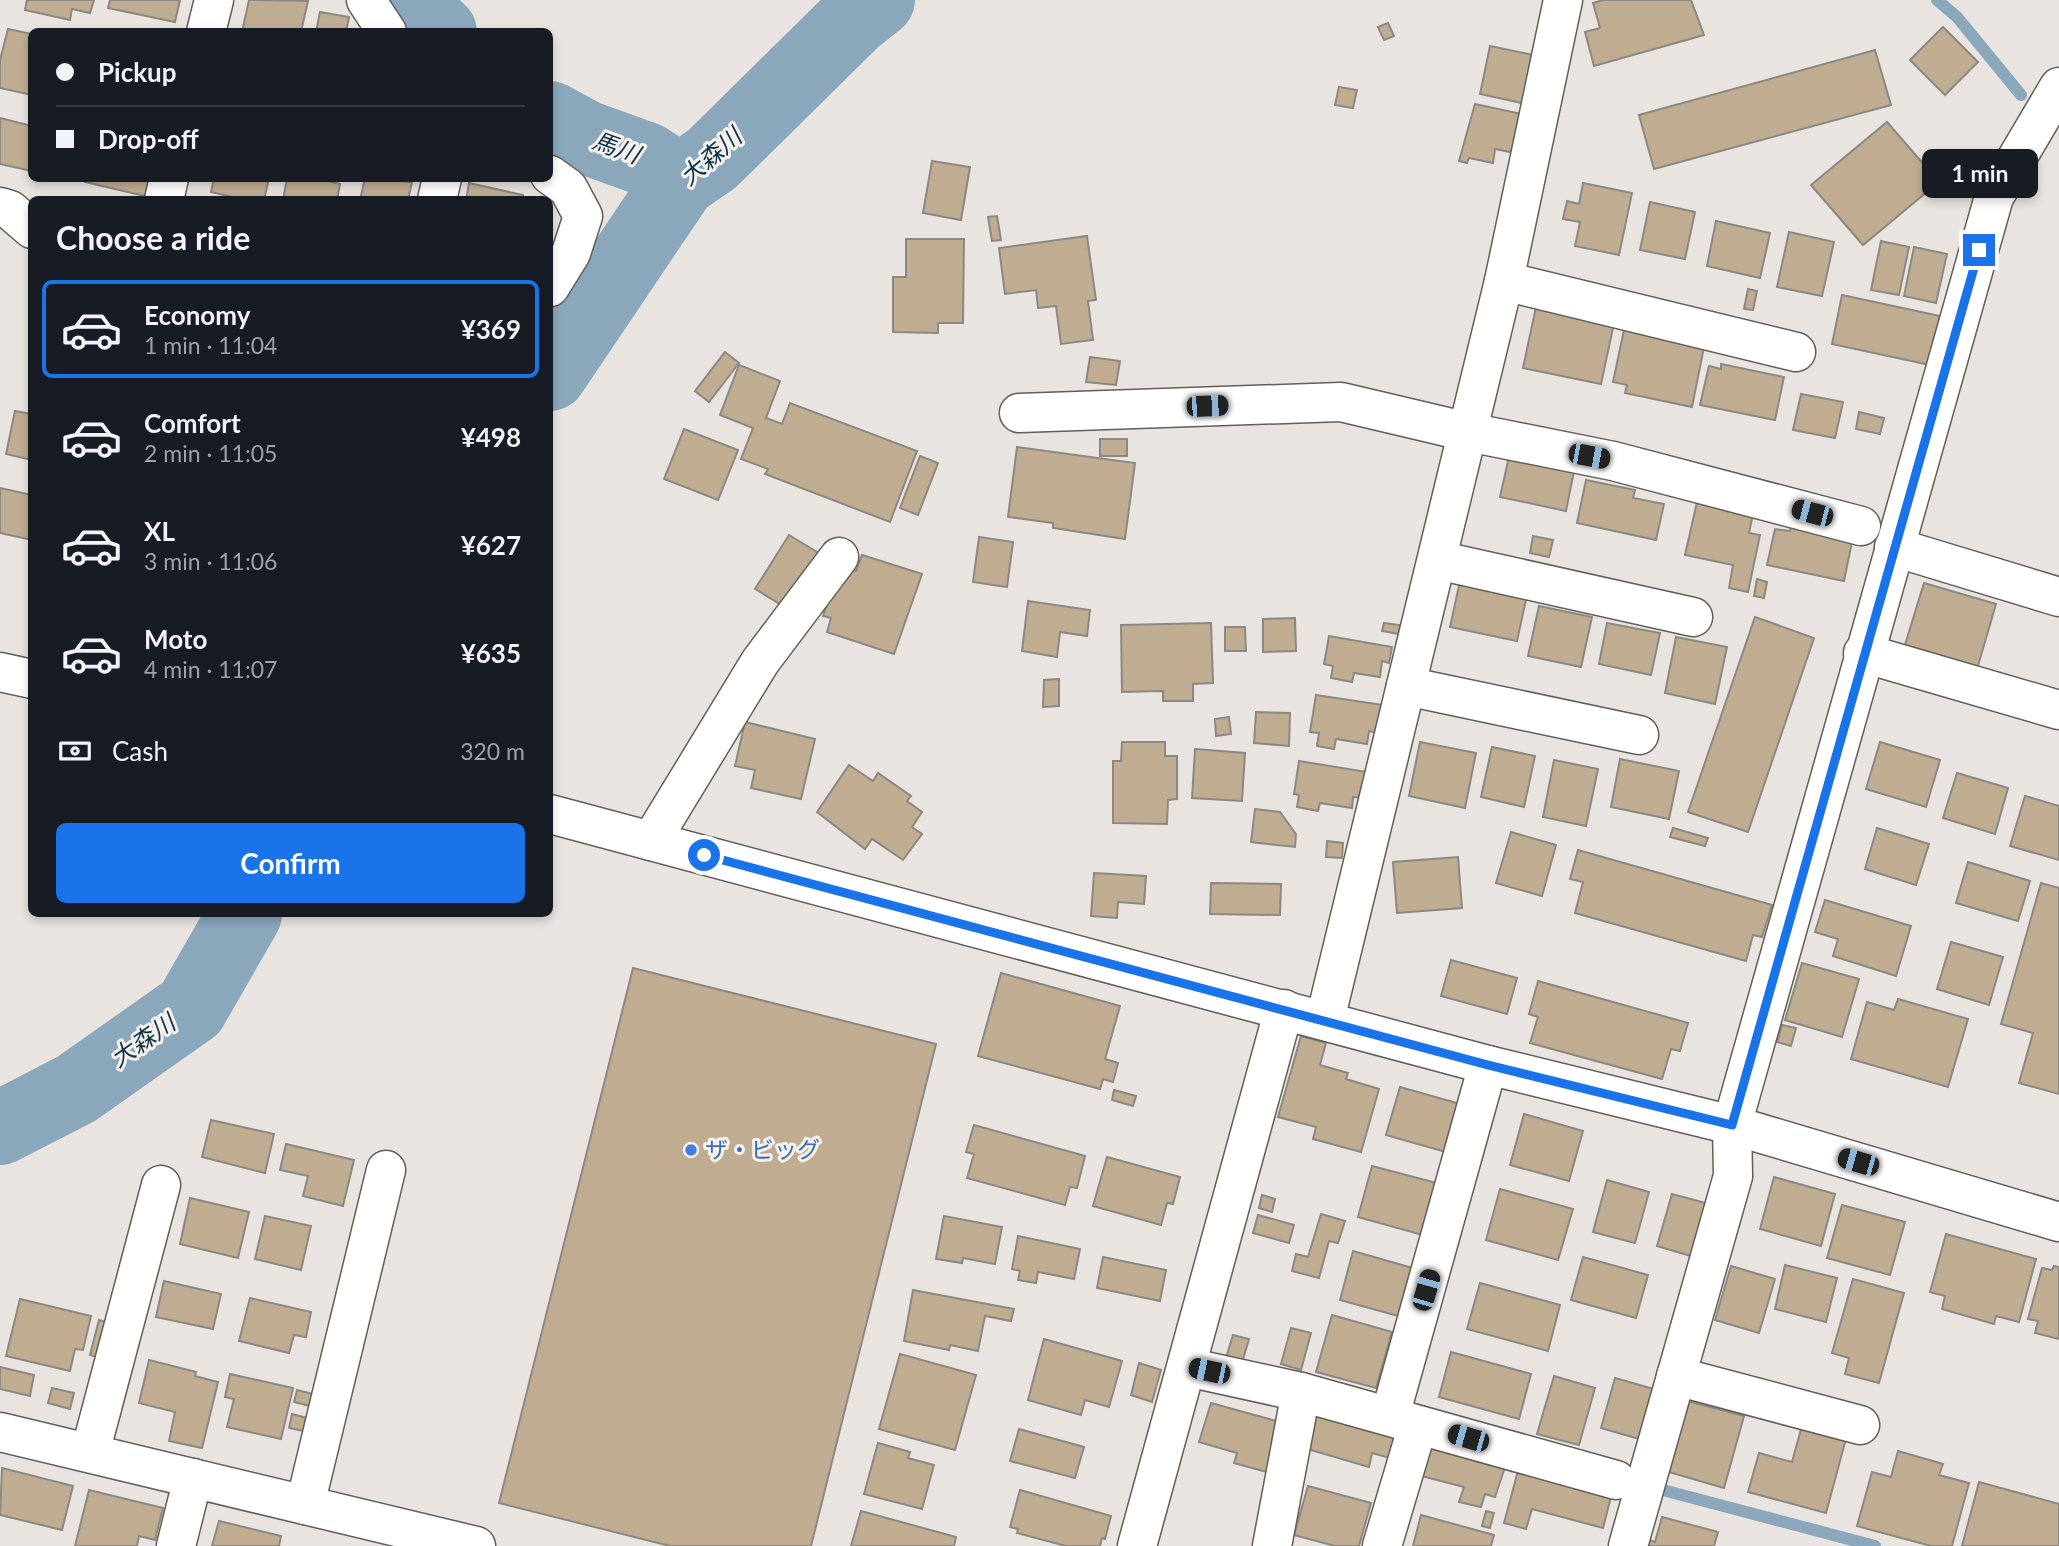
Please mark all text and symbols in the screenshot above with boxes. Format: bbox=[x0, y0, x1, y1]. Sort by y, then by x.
text: Pickup bbox=[98, 56, 177, 88]
water label: 大森川 bbox=[673, 119, 749, 190]
text: Drop-off bbox=[98, 123, 199, 155]
water label: 馬川 bbox=[589, 125, 647, 169]
callout: 1 min bbox=[1921, 148, 2037, 198]
text: 1 min bbox=[1951, 159, 2009, 187]
text: Choose a ride bbox=[56, 218, 250, 257]
route end bbox=[1963, 234, 1995, 266]
icon: car bbox=[60, 298, 123, 361]
text: Economy bbox=[144, 299, 250, 331]
text: ¥369 bbox=[461, 313, 521, 345]
text: 1 min · 11:04 bbox=[144, 331, 277, 359]
car bbox=[1186, 395, 1229, 417]
icon: car bbox=[60, 406, 123, 469]
text: Comfort bbox=[144, 407, 241, 439]
text: ¥498 bbox=[461, 421, 521, 453]
text: 2 min · 11:05 bbox=[144, 439, 277, 467]
car bbox=[1567, 442, 1612, 470]
car bbox=[1789, 497, 1836, 529]
icon: car bbox=[60, 514, 123, 577]
text: XL bbox=[144, 515, 175, 547]
text: ¥627 bbox=[461, 529, 521, 561]
text: 3 min · 11:06 bbox=[144, 547, 277, 575]
icon: car bbox=[60, 622, 123, 685]
text: Moto bbox=[144, 623, 207, 655]
text: ¥635 bbox=[461, 637, 521, 669]
text: 4 min · 11:07 bbox=[144, 655, 277, 683]
icon: cash bbox=[56, 732, 94, 770]
text: Cash bbox=[112, 735, 168, 767]
text: 320 m bbox=[460, 737, 525, 765]
button: Confirm bbox=[56, 823, 525, 903]
route start bbox=[688, 839, 720, 871]
water label: 大森川 bbox=[104, 1006, 182, 1072]
place label: ザ・ビッグ bbox=[705, 1135, 820, 1163]
marker: ザ・ビッグ bbox=[683, 1142, 699, 1158]
car bbox=[1835, 1146, 1882, 1178]
car bbox=[1411, 1267, 1442, 1313]
car bbox=[1187, 1356, 1232, 1386]
car bbox=[1445, 1422, 1492, 1454]

